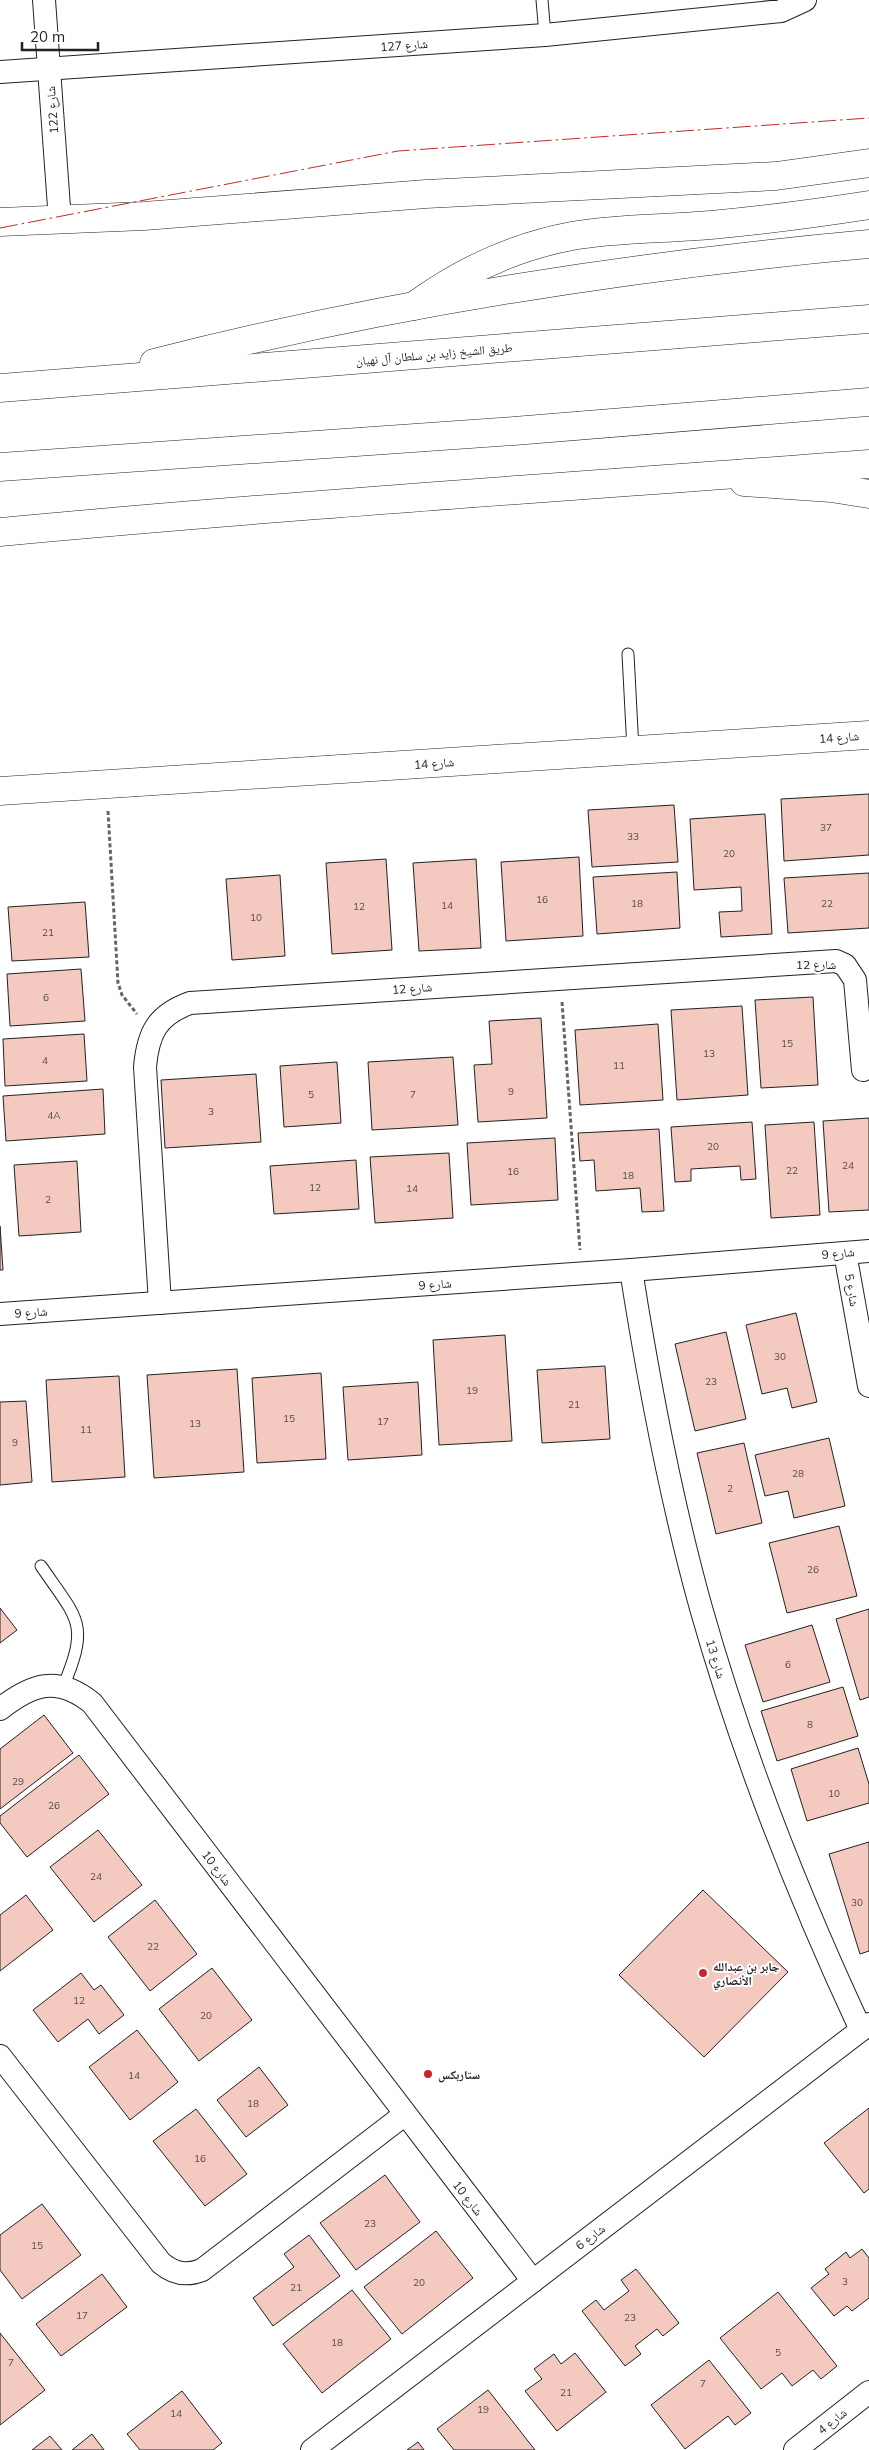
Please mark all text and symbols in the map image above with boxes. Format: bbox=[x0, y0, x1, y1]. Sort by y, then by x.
scale bar bbox=[22, 20, 99, 52]
text: 20 m bbox=[30, 27, 65, 46]
street label: شارع 127 bbox=[380, 36, 428, 55]
street label: شارع 122 bbox=[43, 86, 62, 134]
street label: طريق الشيخ زايد بن سلطان آل نهيان bbox=[355, 340, 513, 369]
street label: شارع 14 bbox=[818, 728, 860, 747]
street label: شارع 14 bbox=[413, 754, 455, 773]
house number: 37 bbox=[820, 821, 832, 834]
house number: 33 bbox=[627, 830, 639, 843]
house number: 20 bbox=[723, 847, 735, 860]
house number: 16 bbox=[536, 893, 548, 906]
house number: 18 bbox=[631, 897, 643, 910]
house number: 22 bbox=[821, 897, 833, 910]
house number: 14 bbox=[441, 899, 453, 912]
house number: 12 bbox=[353, 900, 365, 913]
house number: 10 bbox=[250, 911, 262, 924]
house number: 21 bbox=[42, 926, 54, 939]
street label: شارع 12 bbox=[796, 957, 836, 973]
street label: شارع 12 bbox=[391, 979, 433, 998]
house number: 6 bbox=[43, 991, 49, 1004]
house number: 15 bbox=[781, 1037, 793, 1050]
house number: 13 bbox=[703, 1047, 715, 1060]
house number: 4 bbox=[42, 1054, 48, 1067]
house number: 11 bbox=[613, 1059, 625, 1072]
house number: 9 bbox=[508, 1085, 514, 1098]
house number: 5 bbox=[308, 1088, 314, 1101]
house number: 7 bbox=[410, 1088, 416, 1101]
house number: 3 bbox=[208, 1105, 214, 1118]
house number: 4A bbox=[47, 1109, 61, 1122]
house number: 20 bbox=[707, 1140, 719, 1153]
house number: 24 bbox=[842, 1159, 854, 1172]
house number: 22 bbox=[786, 1164, 798, 1177]
house number: 16 bbox=[507, 1165, 519, 1178]
house number: 18 bbox=[622, 1169, 634, 1182]
house number: 12 bbox=[309, 1181, 321, 1194]
house number: 14 bbox=[406, 1182, 418, 1195]
house number: 2 bbox=[45, 1193, 51, 1206]
street label: شارع 9 bbox=[821, 1244, 855, 1263]
street label: شارع 5 bbox=[841, 1272, 862, 1308]
street label: شارع 9 bbox=[418, 1275, 452, 1294]
street label: شارع 9 bbox=[14, 1303, 48, 1322]
house number: 30 bbox=[774, 1350, 786, 1363]
house number: 23 bbox=[705, 1375, 717, 1388]
house number: 19 bbox=[466, 1384, 478, 1397]
house number: 21 bbox=[568, 1398, 580, 1411]
house number: 15 bbox=[283, 1412, 295, 1425]
house number: 17 bbox=[377, 1415, 389, 1428]
house number: 13 bbox=[189, 1417, 201, 1430]
house number: 11 bbox=[80, 1423, 92, 1436]
house number: 9 bbox=[12, 1436, 18, 1449]
house number: 28 bbox=[792, 1467, 804, 1480]
house number: 2 bbox=[727, 1482, 733, 1495]
house number: 26 bbox=[807, 1563, 819, 1576]
street label: شارع 13 bbox=[702, 1638, 729, 1681]
house number: 6 bbox=[785, 1658, 791, 1671]
house number: 8 bbox=[807, 1718, 813, 1731]
house number: 29 bbox=[12, 1775, 24, 1788]
house number: 10 bbox=[828, 1787, 840, 1800]
house number: 26 bbox=[48, 1799, 60, 1812]
street label: شارع 10 bbox=[198, 1847, 235, 1889]
house number: 24 bbox=[90, 1870, 102, 1883]
house number: 30 bbox=[851, 1896, 863, 1909]
house number: 22 bbox=[147, 1940, 159, 1953]
place label: جابر بن عبدالله الأنصاري bbox=[713, 1959, 780, 1990]
marker: جابر بن عبدالله الأنصاري bbox=[697, 1967, 709, 1979]
house number: 12 bbox=[73, 1994, 85, 2007]
house number: 20 bbox=[200, 2009, 212, 2022]
place label: ستاربكس bbox=[438, 2067, 480, 2083]
marker: ستاربكس bbox=[422, 2068, 434, 2080]
house number: 14 bbox=[128, 2069, 140, 2082]
house number: 18 bbox=[247, 2097, 259, 2110]
house number: 16 bbox=[194, 2152, 206, 2165]
street label: شارع 10 bbox=[449, 2177, 486, 2219]
house number: 23 bbox=[364, 2217, 376, 2230]
street label: شارع 6 bbox=[572, 2221, 608, 2254]
house number: 15 bbox=[31, 2239, 43, 2252]
house number: 3 bbox=[842, 2275, 848, 2288]
house number: 20 bbox=[413, 2276, 425, 2289]
house number: 21 bbox=[290, 2281, 302, 2294]
house number: 17 bbox=[76, 2309, 88, 2322]
house number: 23 bbox=[624, 2311, 636, 2324]
house number: 18 bbox=[331, 2336, 343, 2349]
house number: 5 bbox=[775, 2346, 781, 2359]
house number: 7 bbox=[8, 2356, 14, 2369]
house number: 7 bbox=[700, 2377, 706, 2390]
house number: 21 bbox=[560, 2386, 572, 2399]
house number: 19 bbox=[477, 2403, 489, 2416]
street label: شارع 4 bbox=[814, 2405, 850, 2438]
house number: 14 bbox=[170, 2407, 182, 2420]

